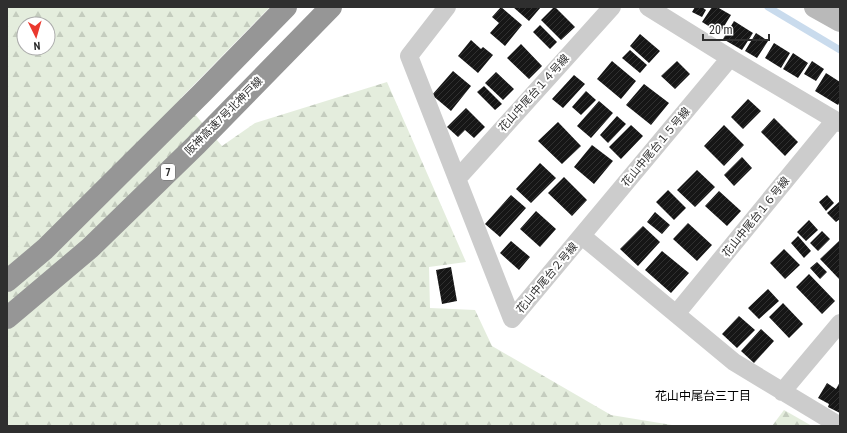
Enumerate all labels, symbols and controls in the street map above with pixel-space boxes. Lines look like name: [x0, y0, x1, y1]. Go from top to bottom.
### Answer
north arrow: [16, 16, 56, 56]
scale bar: [703, 16, 769, 42]
text: 20 m: [709, 23, 733, 37]
text: N: [33, 39, 41, 52]
street label: 花山中尾台１４号線: [496, 52, 572, 134]
street label: 阪神高速7号北神戸線: [182, 74, 266, 158]
street label: 花山中尾台１５号線: [619, 105, 693, 189]
road number: 7: [161, 164, 175, 180]
street label: 花山中尾台１６号線: [720, 174, 792, 260]
street label: 花山中尾台２号線: [514, 240, 580, 316]
district label: 花山中尾台三丁目: [655, 389, 751, 403]

